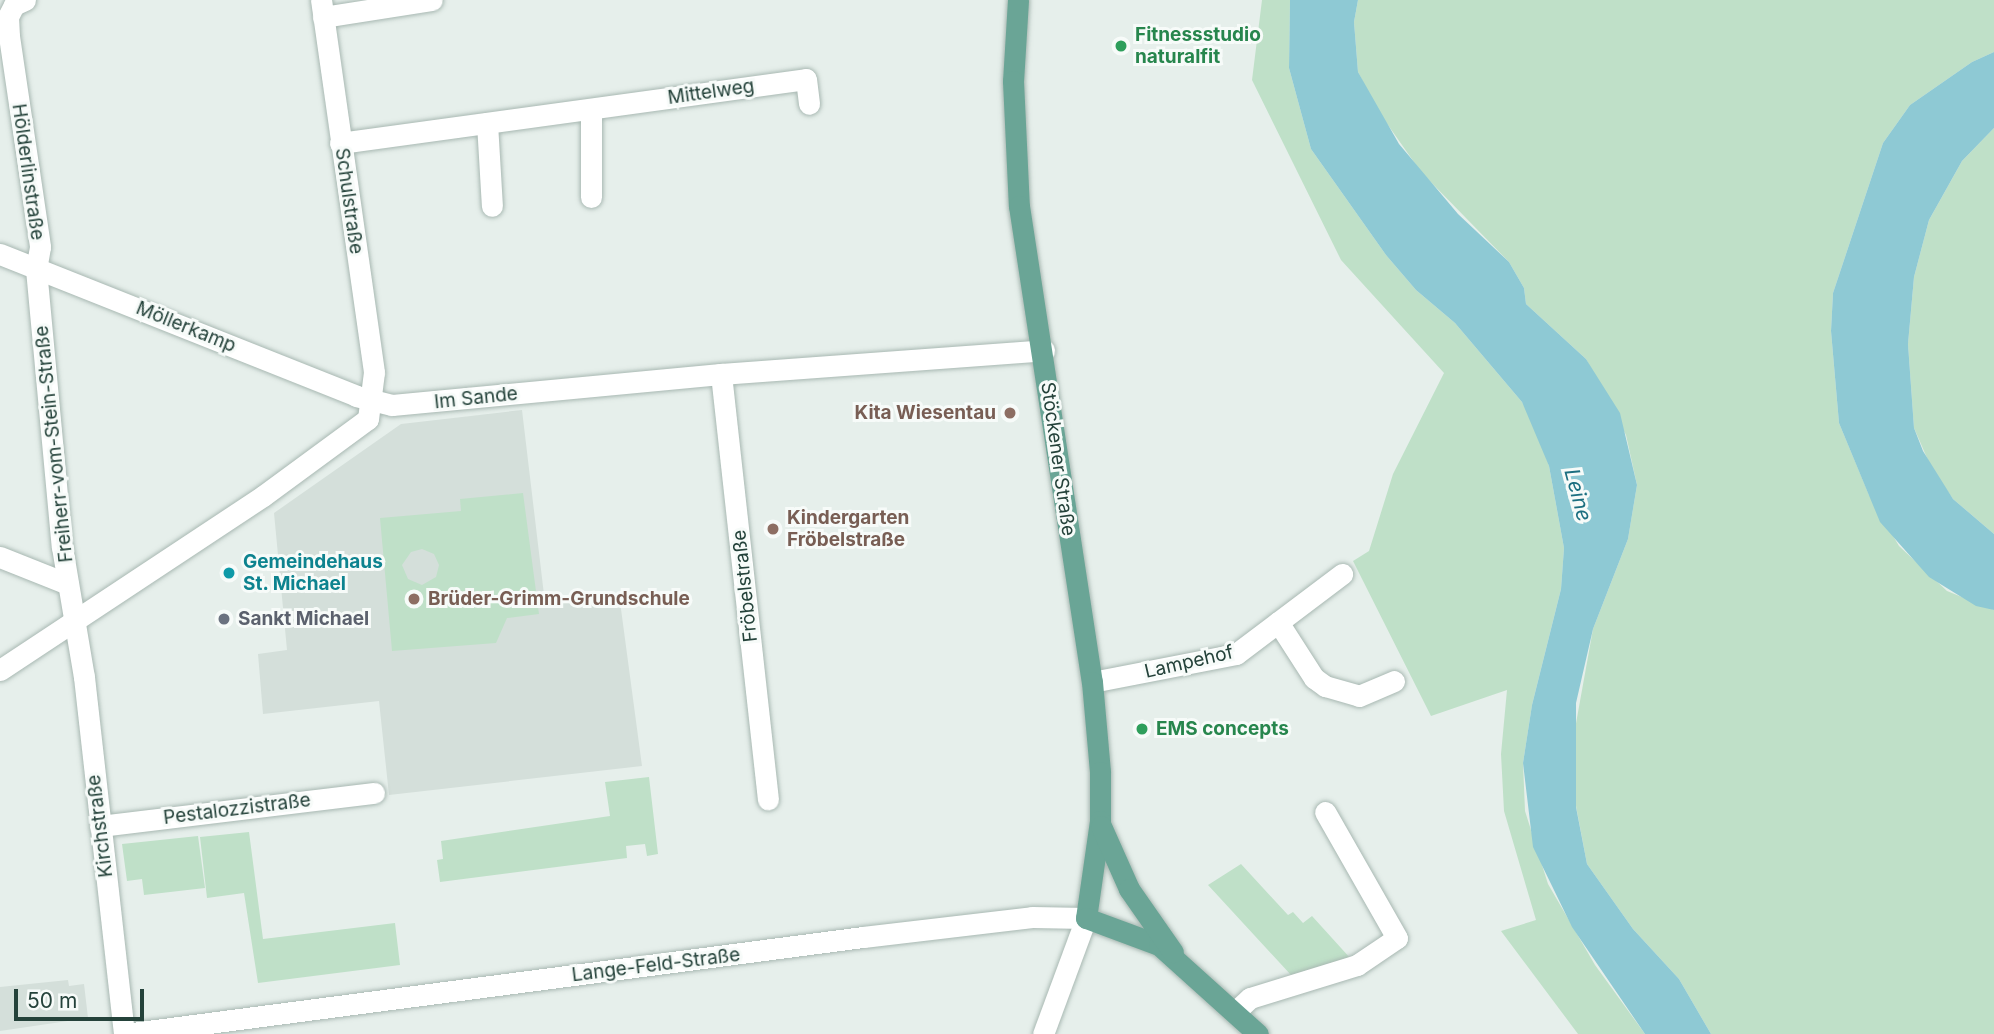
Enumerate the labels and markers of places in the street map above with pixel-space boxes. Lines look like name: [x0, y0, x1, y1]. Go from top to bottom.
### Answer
place label: Fitnessstudio naturalfit: [1135, 24, 1261, 68]
marker: Fitnessstudio naturalfit: [1113, 38, 1129, 54]
place label: Kita Wiesentau: [855, 402, 996, 424]
marker: Kita Wiesentau: [1002, 405, 1018, 421]
place label: Kindergarten Fröbelstraße: [787, 507, 909, 551]
marker: Kindergarten Fröbelstraße: [765, 521, 781, 537]
place label: Gemeindehaus St. Michael: [243, 551, 383, 595]
marker: Gemeindehaus St. Michael: [221, 565, 237, 581]
place label: Brüder-Grimm-Grundschule: [428, 588, 690, 610]
marker: Brüder-Grimm-Grundschule: [406, 591, 422, 607]
place label: Sankt Michael: [238, 608, 369, 630]
marker: Sankt Michael: [216, 611, 232, 627]
place label: EMS concepts: [1156, 718, 1289, 740]
marker: EMS concepts: [1134, 721, 1150, 737]

